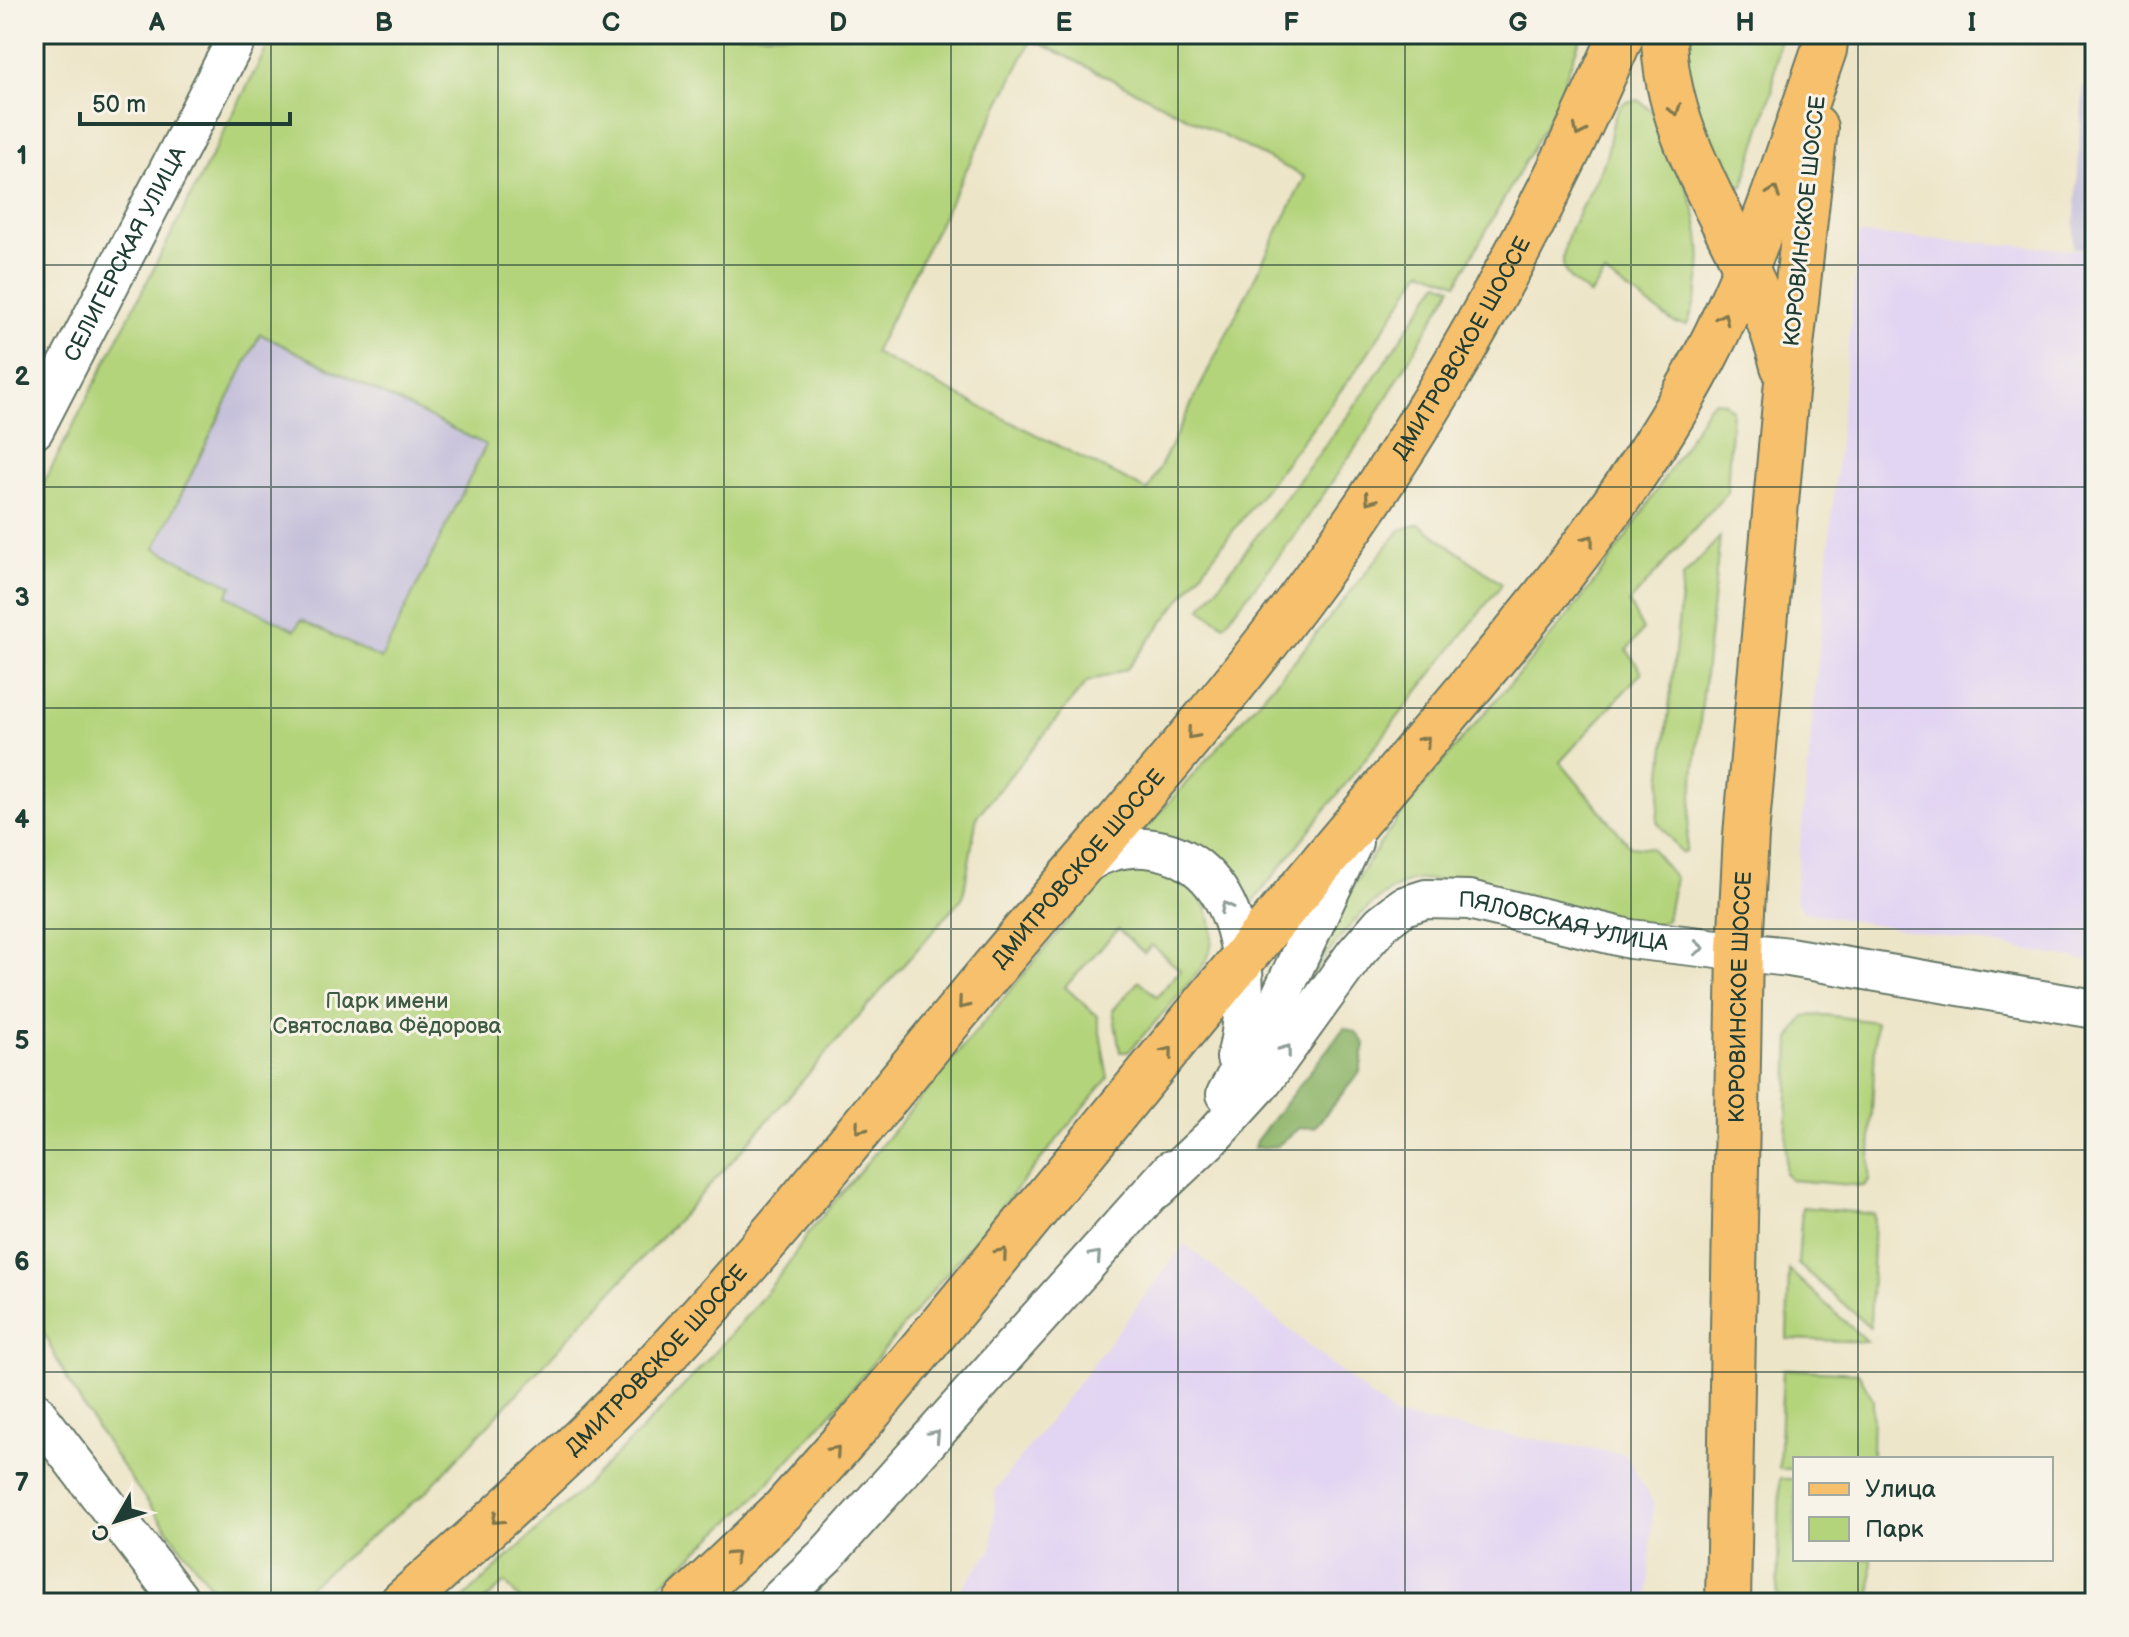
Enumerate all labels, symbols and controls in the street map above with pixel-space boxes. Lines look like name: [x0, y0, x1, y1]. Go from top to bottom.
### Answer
text: A: [148, 8, 165, 39]
text: B: [375, 8, 393, 39]
text: C: [602, 8, 620, 39]
text: D: [829, 8, 847, 39]
text: E: [1056, 8, 1073, 39]
text: F: [1283, 8, 1299, 39]
text: G: [1508, 8, 1528, 39]
text: H: [1735, 8, 1755, 39]
text: I: [1968, 8, 1976, 39]
scale bar: [80, 76, 290, 126]
text: 50 m: [92, 90, 146, 119]
street label: КОРОВИНСКОЕ ШОССЕ: [1778, 94, 1832, 348]
one-way arrow: [1665, 103, 1682, 117]
one-way arrow: [1573, 122, 1588, 137]
text: 1: [17, 141, 27, 172]
street label: СЕЛИГЕРСКАЯ УЛИЦА: [58, 141, 192, 366]
one-way arrow: [1764, 186, 1781, 200]
street label: ДМИТРОВСКОЕ ШОССЕ: [1387, 232, 1536, 464]
one-way arrow: [1713, 311, 1729, 326]
text: 2: [14, 362, 30, 393]
one-way arrow: [1365, 491, 1380, 505]
one-way arrow: [1579, 534, 1593, 548]
text: 3: [14, 583, 30, 614]
one-way arrow: [1187, 724, 1202, 739]
one-way arrow: [1415, 736, 1430, 751]
street label: ДМИТРОВСКОЕ ШОССЕ: [986, 764, 1171, 973]
text: 4: [14, 805, 30, 836]
street label: КОРОВИНСКОЕ ШОССЕ: [1723, 871, 1758, 1123]
street label: ПЯЛОВСКАЯ УЛИЦА: [1458, 886, 1670, 957]
one-way arrow: [1220, 900, 1235, 915]
one-way arrow: [1693, 939, 1706, 956]
park label: Парк имени Святослава Фёдорова: [272, 988, 502, 1040]
one-way arrow: [958, 995, 973, 1010]
text: 5: [14, 1026, 30, 1057]
one-way arrow: [1276, 1044, 1291, 1059]
one-way arrow: [1158, 1047, 1173, 1062]
one-way arrow: [855, 1119, 870, 1133]
text: 6: [14, 1247, 30, 1278]
one-way arrow: [992, 1247, 1007, 1262]
one-way arrow: [1087, 1251, 1101, 1265]
street label: ДМИТРОВСКОЕ ШОССЕ: [560, 1259, 753, 1461]
one-way arrow: [925, 1429, 940, 1444]
one-way arrow: [825, 1446, 839, 1461]
legend: [1793, 1457, 2053, 1561]
text: 7: [15, 1468, 29, 1499]
text: Улица: [1865, 1475, 1936, 1504]
north arrow: [76, 1481, 156, 1561]
one-way arrow: [491, 1509, 506, 1523]
text: Парк: [1865, 1515, 1924, 1544]
text: С: [86, 1518, 117, 1547]
one-way arrow: [725, 1551, 739, 1566]

